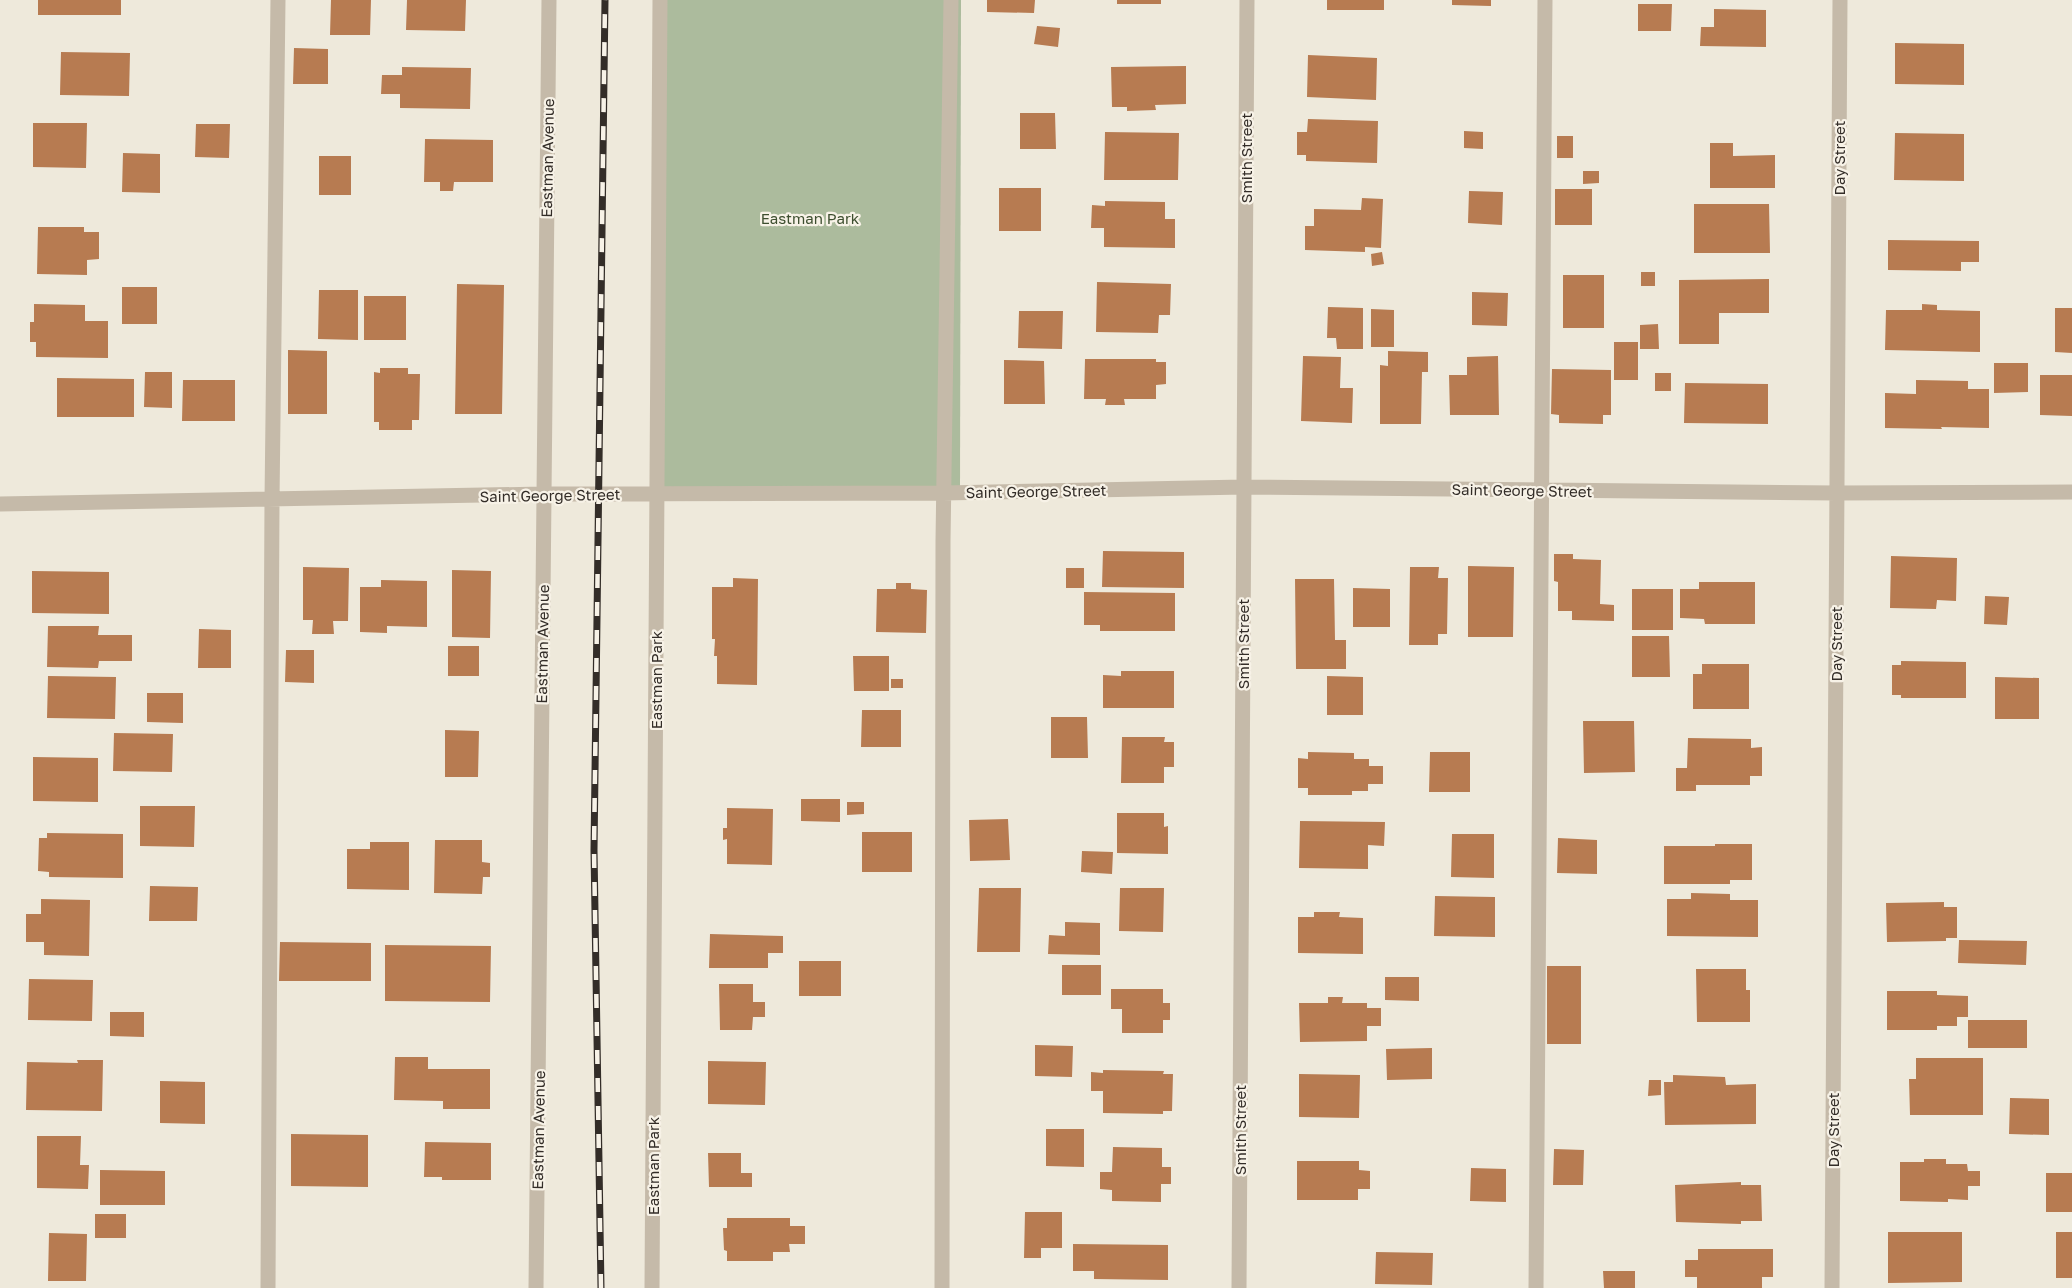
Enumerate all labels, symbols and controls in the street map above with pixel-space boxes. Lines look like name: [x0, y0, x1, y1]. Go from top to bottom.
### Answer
street label: Eastman Avenue: [537, 98, 557, 218]
street label: Smith Street: [1237, 113, 1255, 203]
street label: Day Street: [1830, 120, 1848, 196]
park label: Eastman Park: [761, 209, 860, 227]
street label: Saint George Street: [1451, 480, 1593, 500]
street label: Saint George Street: [965, 481, 1107, 501]
street label: Saint George Street: [479, 485, 621, 505]
street label: Eastman Avenue: [532, 584, 552, 704]
street label: Smith Street: [1234, 599, 1252, 689]
street label: Day Street: [1827, 606, 1845, 682]
street label: Eastman Park: [647, 630, 665, 729]
street label: Eastman Avenue: [528, 1070, 548, 1190]
street label: Smith Street: [1231, 1085, 1249, 1175]
street label: Day Street: [1824, 1092, 1842, 1168]
street label: Eastman Park: [644, 1116, 662, 1215]

